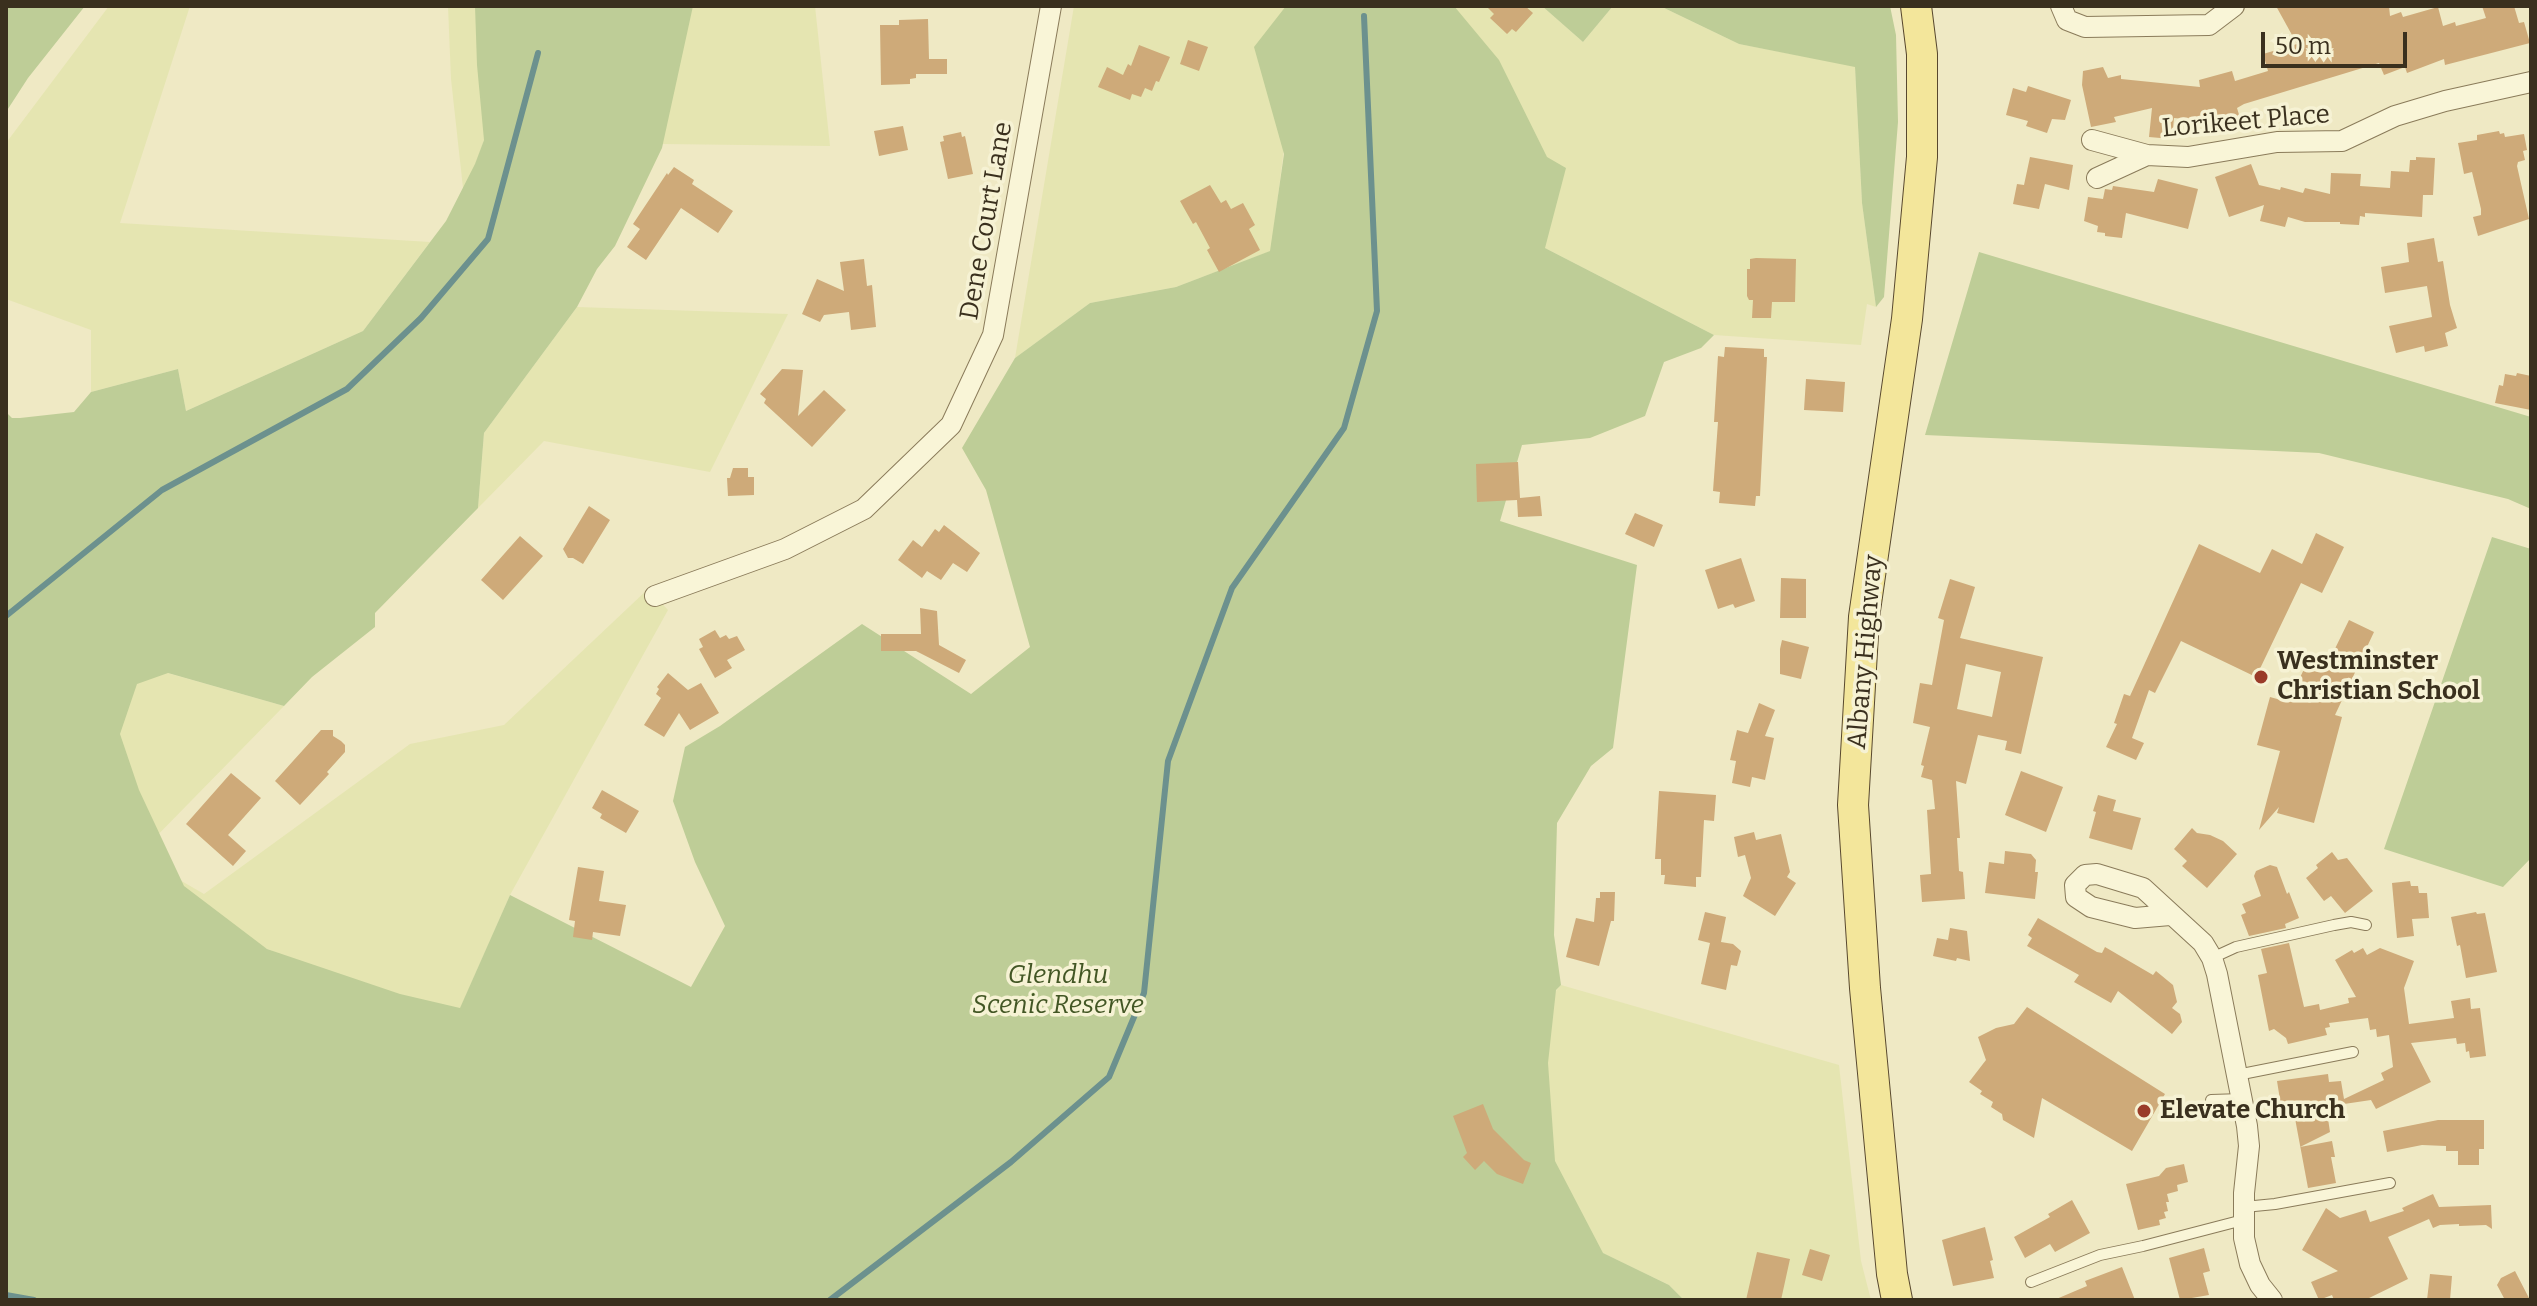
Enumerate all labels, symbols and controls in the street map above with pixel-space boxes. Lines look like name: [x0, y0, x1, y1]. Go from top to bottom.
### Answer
scale bar: [2265, 16, 2411, 66]
text: 50 m: [2275, 32, 2331, 60]
street label: Lorikeet Place: [2161, 99, 2331, 145]
street label: Dene Court Lane: [954, 119, 1020, 323]
street label: Albany Highway: [1842, 553, 1890, 751]
place label: Westminster Christian School: [2277, 646, 2480, 708]
marker: Westminster Christian School: [2252, 668, 2270, 686]
park label: Glendhu Scenic Reserve: [972, 960, 1144, 1022]
place label: Elevate Church: [2160, 1095, 2345, 1127]
marker: Elevate Church: [2135, 1102, 2153, 1120]

